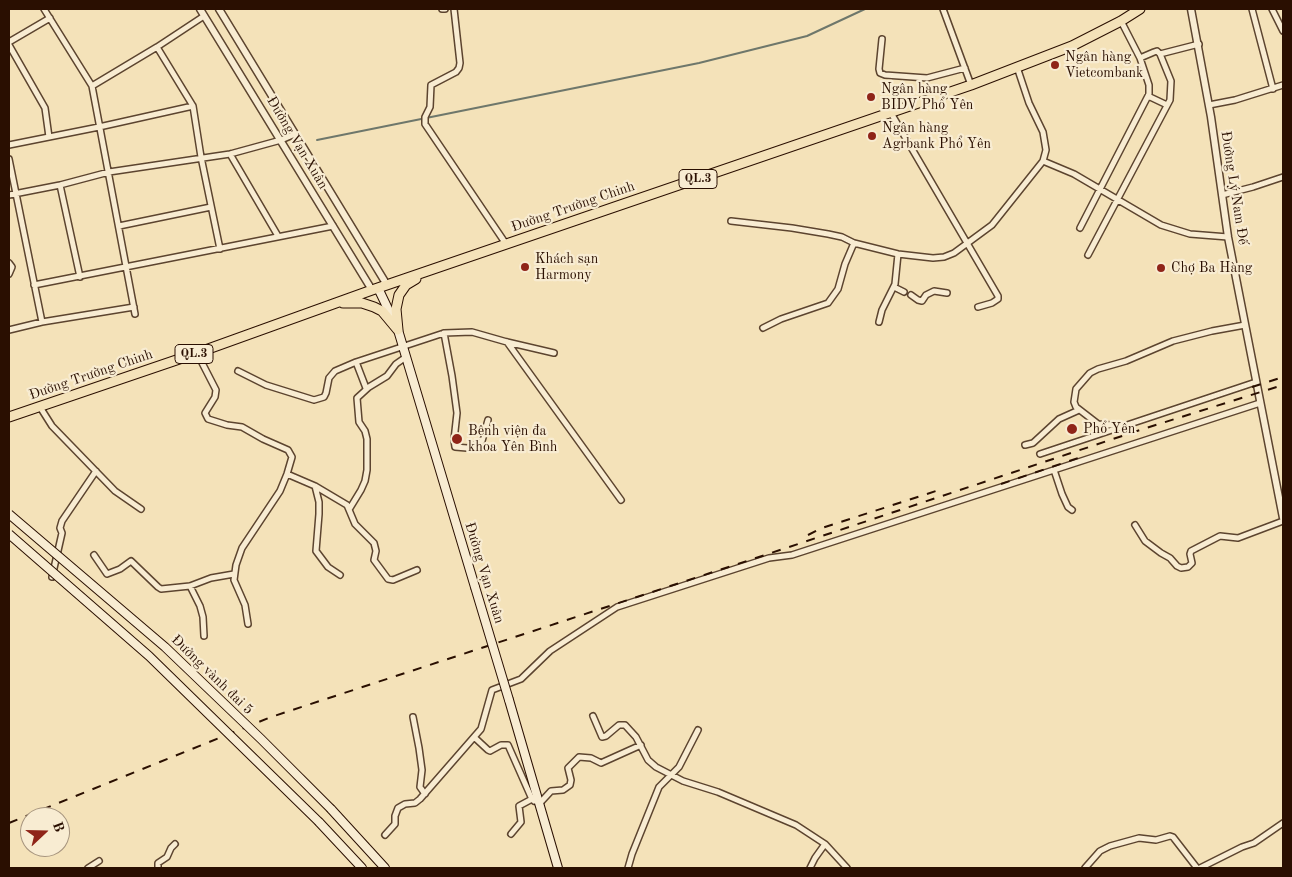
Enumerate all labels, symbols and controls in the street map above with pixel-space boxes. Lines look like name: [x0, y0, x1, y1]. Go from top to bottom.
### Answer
place label: Ngân hàng Vietcombank: [1065, 49, 1143, 82]
marker: Ngân hàng Vietcombank: [1049, 59, 1061, 71]
place label: Ngân hàng BIDV Phổ Yên: [881, 81, 973, 114]
marker: Ngân hàng BIDV Phổ Yên: [865, 91, 877, 103]
street label: Đường Vạn Xuân: [263, 94, 331, 192]
place label: Ngân hàng Agrbank Phổ Yên: [882, 120, 991, 152]
marker: Ngân hàng Agrbank Phổ Yên: [866, 130, 878, 142]
street label: Đường Lý Nam Đế: [1217, 130, 1251, 246]
road number: QL.3: [679, 170, 717, 188]
street label: Đường Trường Chinh: [509, 178, 637, 236]
place label: Khách sạn Harmony: [535, 251, 598, 284]
place label: Chợ Ba Hàng: [1171, 260, 1252, 276]
marker: Khách sạn Harmony: [519, 261, 531, 273]
marker: Chợ Ba Hàng: [1155, 262, 1167, 274]
road number: QL.3: [175, 344, 213, 364]
street label: Đường Trường Chinh: [27, 346, 155, 404]
place label: Phổ Yên: [1083, 421, 1135, 437]
marker: Phổ Yên: [1065, 422, 1079, 436]
place label: Bệnh viện đa khoa Yên Bình: [468, 423, 557, 456]
marker: Bệnh viện đa khoa Yên Bình: [450, 432, 464, 446]
street label: Đường Vạn Xuân: [461, 520, 507, 626]
street label: Đường vành đai 5: [167, 632, 257, 718]
north arrow: [20, 807, 70, 857]
text: B: [50, 820, 66, 834]

